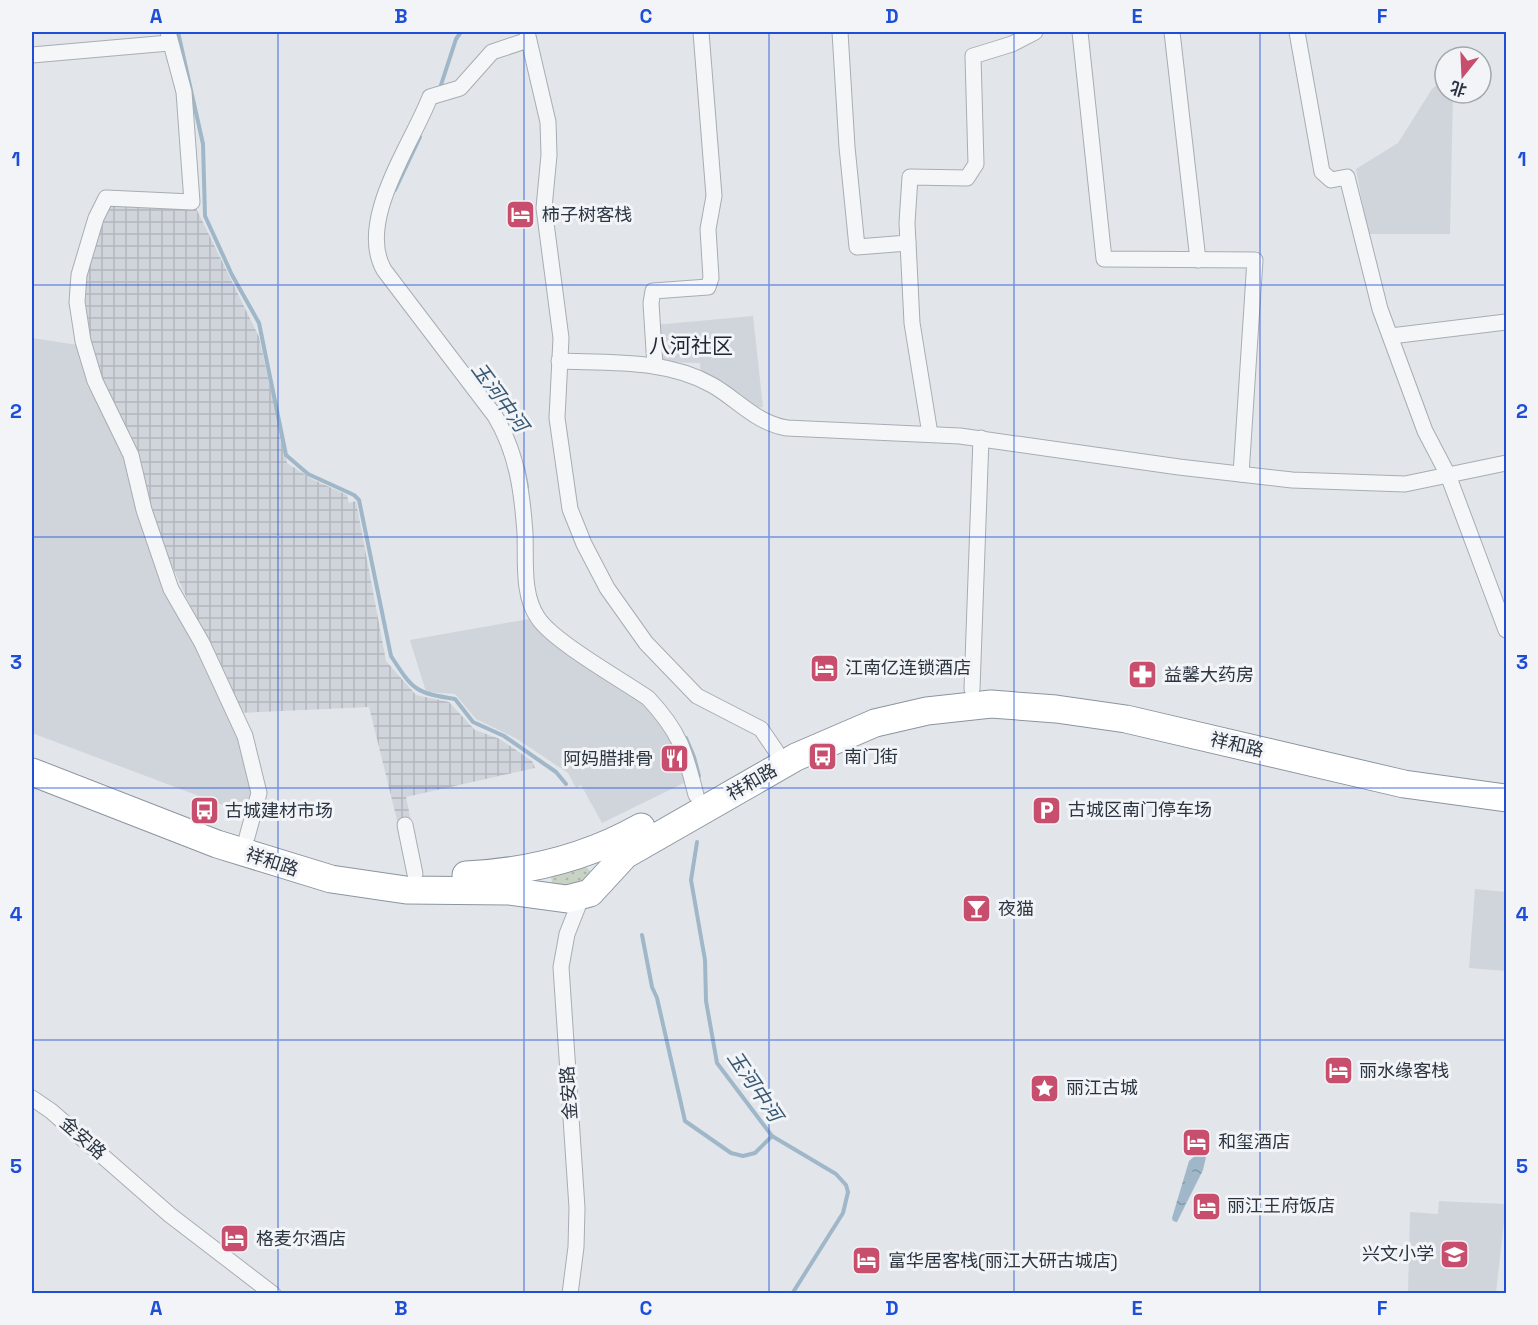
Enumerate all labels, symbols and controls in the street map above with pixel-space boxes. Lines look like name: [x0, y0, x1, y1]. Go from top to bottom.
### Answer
text: A: [150, 3, 163, 29]
text: B: [394, 3, 408, 29]
text: C: [640, 3, 653, 29]
text: D: [885, 3, 899, 29]
text: E: [1131, 3, 1143, 29]
text: F: [1377, 3, 1388, 29]
north arrow: [1433, 45, 1493, 105]
text: 北: [1448, 76, 1469, 101]
text: 1: [11, 146, 21, 172]
text: 1: [1517, 146, 1527, 172]
hotel icon: 柿子树客栈: [505, 199, 537, 231]
place label: 柿子树客栈: [542, 203, 632, 226]
district label: 八河社区: [649, 332, 733, 359]
water label: 玉河中河: [466, 357, 536, 440]
text: 2: [10, 398, 22, 424]
text: 2: [1516, 398, 1528, 424]
text: 3: [10, 649, 22, 675]
text: 3: [1516, 649, 1528, 675]
hotel icon: 江南亿连锁酒店: [808, 652, 840, 684]
place label: 江南亿连锁酒店: [845, 656, 971, 679]
pharmacy icon: 益馨大药房: [1127, 659, 1159, 691]
place label: 益馨大药房: [1164, 663, 1254, 686]
street label: 祥和路: [1208, 727, 1266, 762]
bus stop icon: 南门街: [807, 741, 839, 773]
restaurant icon: 阿妈腊排骨: [658, 743, 690, 775]
place label: 南门街: [844, 745, 898, 768]
place label: 阿妈腊排骨: [563, 747, 653, 770]
street label: 祥和路: [723, 758, 781, 805]
parking icon: 古城区南门停车场: [1031, 794, 1063, 826]
bus stop icon: 古城建材市场: [188, 795, 220, 827]
place label: 古城区南门停车场: [1068, 798, 1212, 821]
place label: 古城建材市场: [225, 799, 333, 822]
street label: 祥和路: [243, 842, 301, 881]
bar icon: 夜猫: [961, 893, 993, 925]
place label: 夜猫: [998, 897, 1034, 920]
text: 4: [10, 901, 23, 927]
text: 4: [1516, 901, 1529, 927]
water label: 玉河中河: [722, 1046, 790, 1130]
hotel icon: 丽水缘客栈: [1322, 1055, 1354, 1087]
place label: 丽水缘客栈: [1359, 1059, 1449, 1082]
street label: 金安路: [555, 1065, 582, 1121]
place icon: 丽江古城: [1029, 1072, 1061, 1104]
place label: 丽江古城: [1066, 1076, 1138, 1099]
street label: 金安路: [55, 1111, 111, 1164]
hotel icon: 和玺酒店: [1181, 1126, 1213, 1158]
place label: 和玺酒店: [1218, 1130, 1290, 1153]
text: 5: [10, 1153, 22, 1179]
text: 5: [1516, 1153, 1528, 1179]
hotel icon: 丽江王府饭店: [1190, 1190, 1222, 1222]
place label: 丽江王府饭店: [1227, 1194, 1335, 1217]
hotel icon: 格麦尔酒店: [219, 1223, 251, 1255]
place label: 格麦尔酒店: [256, 1227, 346, 1250]
school or university icon: 兴文小学: [1439, 1238, 1471, 1270]
place label: 兴文小学: [1362, 1242, 1434, 1265]
hotel icon: 富华居客栈(丽江大研古城店): [851, 1245, 883, 1277]
place label: 富华居客栈(丽江大研古城店): [888, 1249, 1118, 1272]
text: A: [150, 1295, 163, 1321]
text: B: [394, 1295, 408, 1321]
text: C: [640, 1295, 653, 1321]
text: D: [885, 1295, 899, 1321]
text: E: [1131, 1295, 1143, 1321]
text: F: [1377, 1295, 1388, 1321]

